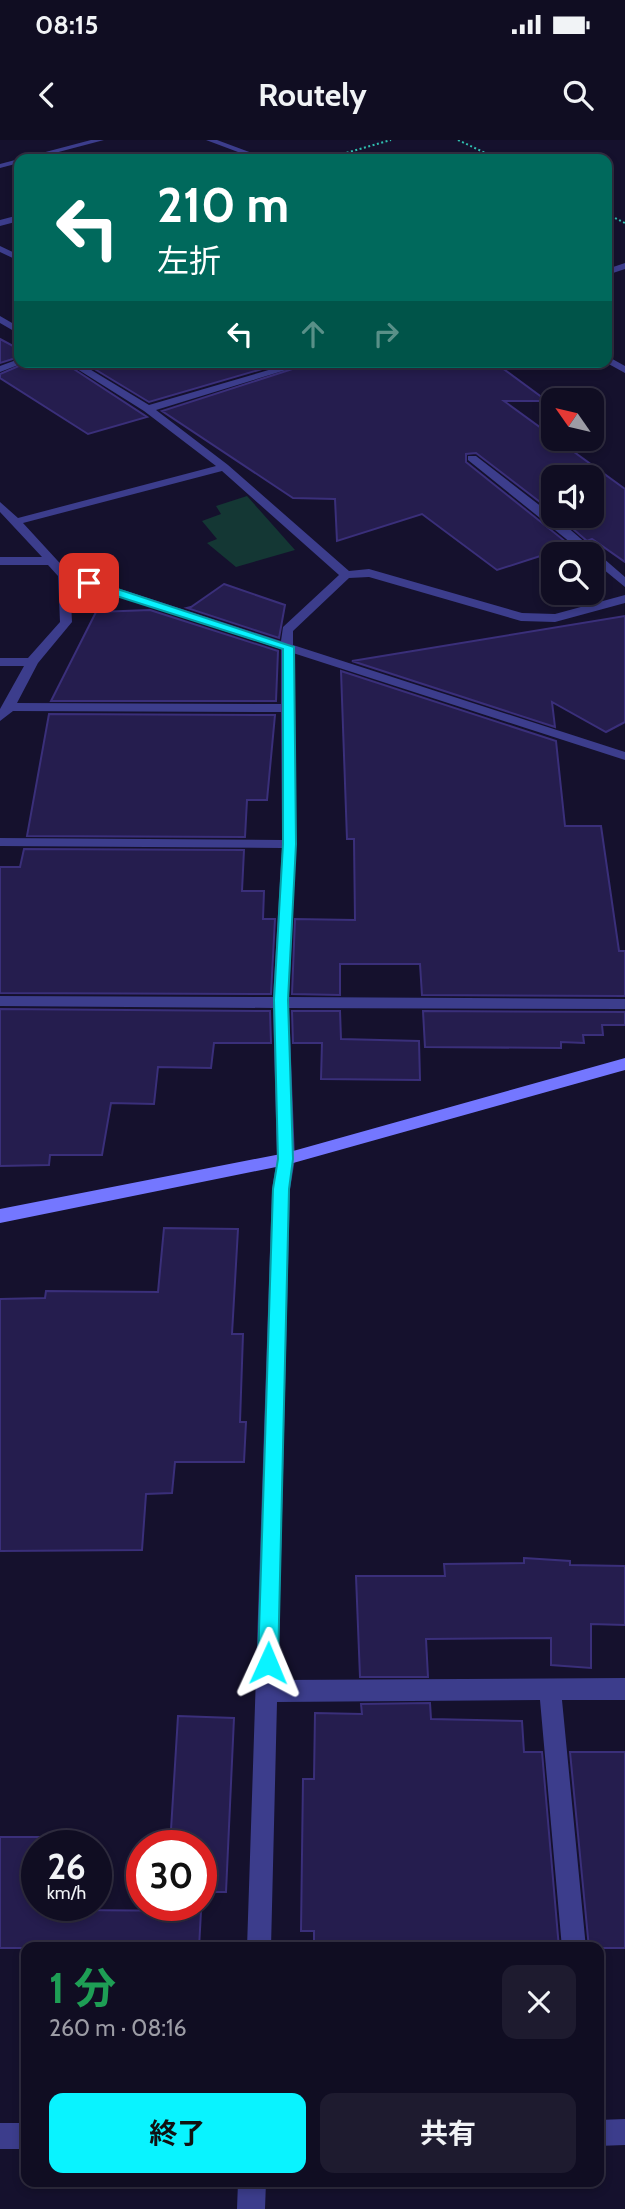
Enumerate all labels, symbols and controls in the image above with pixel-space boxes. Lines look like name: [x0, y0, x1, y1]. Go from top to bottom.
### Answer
text: 08:15: [35, 9, 98, 41]
text: Routely: [258, 75, 367, 114]
icon: back: [28, 76, 66, 114]
icon: search: [559, 76, 597, 114]
text: 210 m: [157, 175, 289, 234]
icon: left: [42, 182, 133, 273]
text: 左折: [157, 241, 221, 280]
icon: left: [221, 315, 259, 353]
icon: ahead: [294, 315, 332, 353]
icon: right: [367, 315, 405, 353]
north arrow: [541, 388, 604, 452]
map controls: [541, 388, 604, 605]
button: sound: [541, 465, 604, 528]
button: search: [541, 542, 604, 605]
pin: [59, 553, 119, 613]
icon: arrive: [70, 564, 108, 602]
position arrow: [231, 1626, 305, 1700]
speed limit sign: 30: [126, 1830, 217, 1921]
text: 26: [47, 1845, 86, 1888]
text: km/h: [47, 1882, 86, 1904]
text: 1 分: [49, 1962, 116, 2014]
button: close: [502, 1965, 576, 2039]
text: 260 m · 08:16: [49, 2014, 187, 2042]
button: 終了: [49, 2093, 306, 2173]
button: 共有: [320, 2093, 576, 2173]

